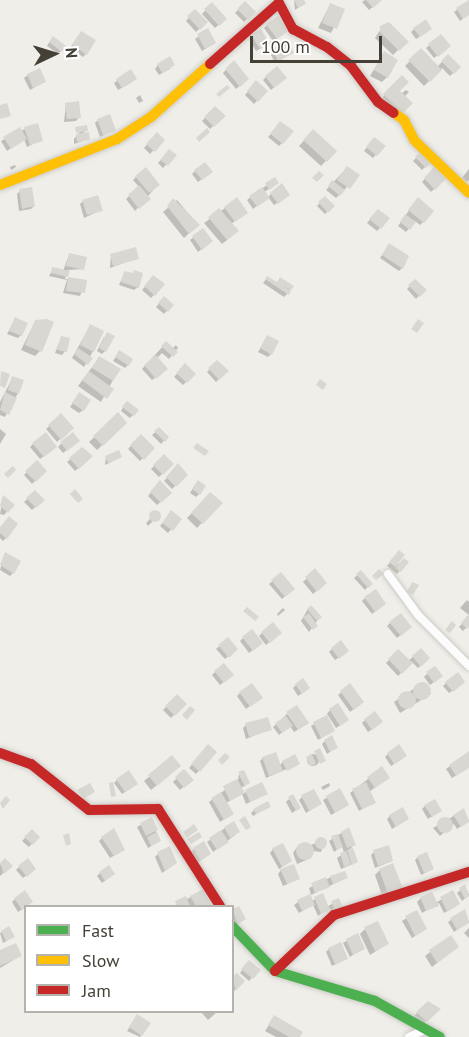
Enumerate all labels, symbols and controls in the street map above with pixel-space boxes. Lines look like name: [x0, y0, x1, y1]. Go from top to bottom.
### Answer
north arrow: [24, 24, 84, 84]
scale bar: [253, 24, 385, 62]
text: 100 m: [261, 35, 310, 58]
text: N: [62, 47, 82, 59]
legend: [24, 905, 234, 1013]
text: Fast: [82, 919, 114, 942]
text: Slow: [82, 949, 120, 972]
text: Jam: [82, 979, 111, 1002]

